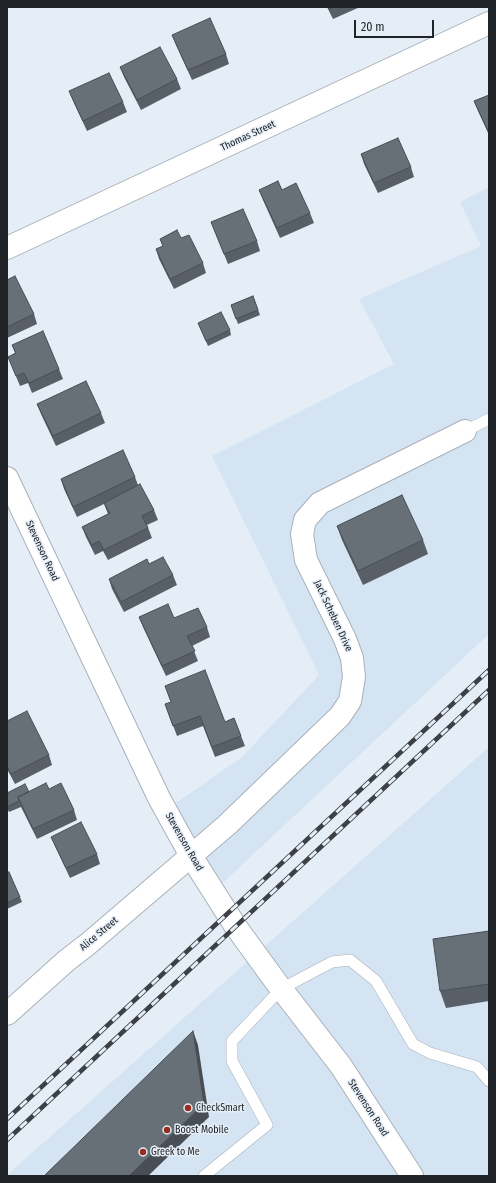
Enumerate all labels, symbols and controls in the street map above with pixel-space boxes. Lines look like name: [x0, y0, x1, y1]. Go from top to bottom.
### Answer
scale bar: [356, 12, 436, 38]
text: 20 m: [361, 20, 385, 34]
street label: Thomas Street: [219, 118, 277, 154]
street label: Stevenson Road: [23, 519, 61, 583]
street label: Jack Scheben Drive: [311, 578, 355, 654]
street label: Stevenson Road: [162, 811, 206, 873]
street label: Alice Street: [77, 914, 121, 954]
street label: Stevenson Road: [345, 1077, 391, 1139]
place label: CheckSmart: [196, 1102, 244, 1114]
marker: CheckSmart: [183, 1103, 193, 1113]
place label: Boost Mobile: [175, 1124, 229, 1136]
marker: Boost Mobile: [162, 1125, 172, 1135]
place label: Greek to Me: [151, 1146, 200, 1158]
marker: Greek to Me: [138, 1147, 148, 1157]

